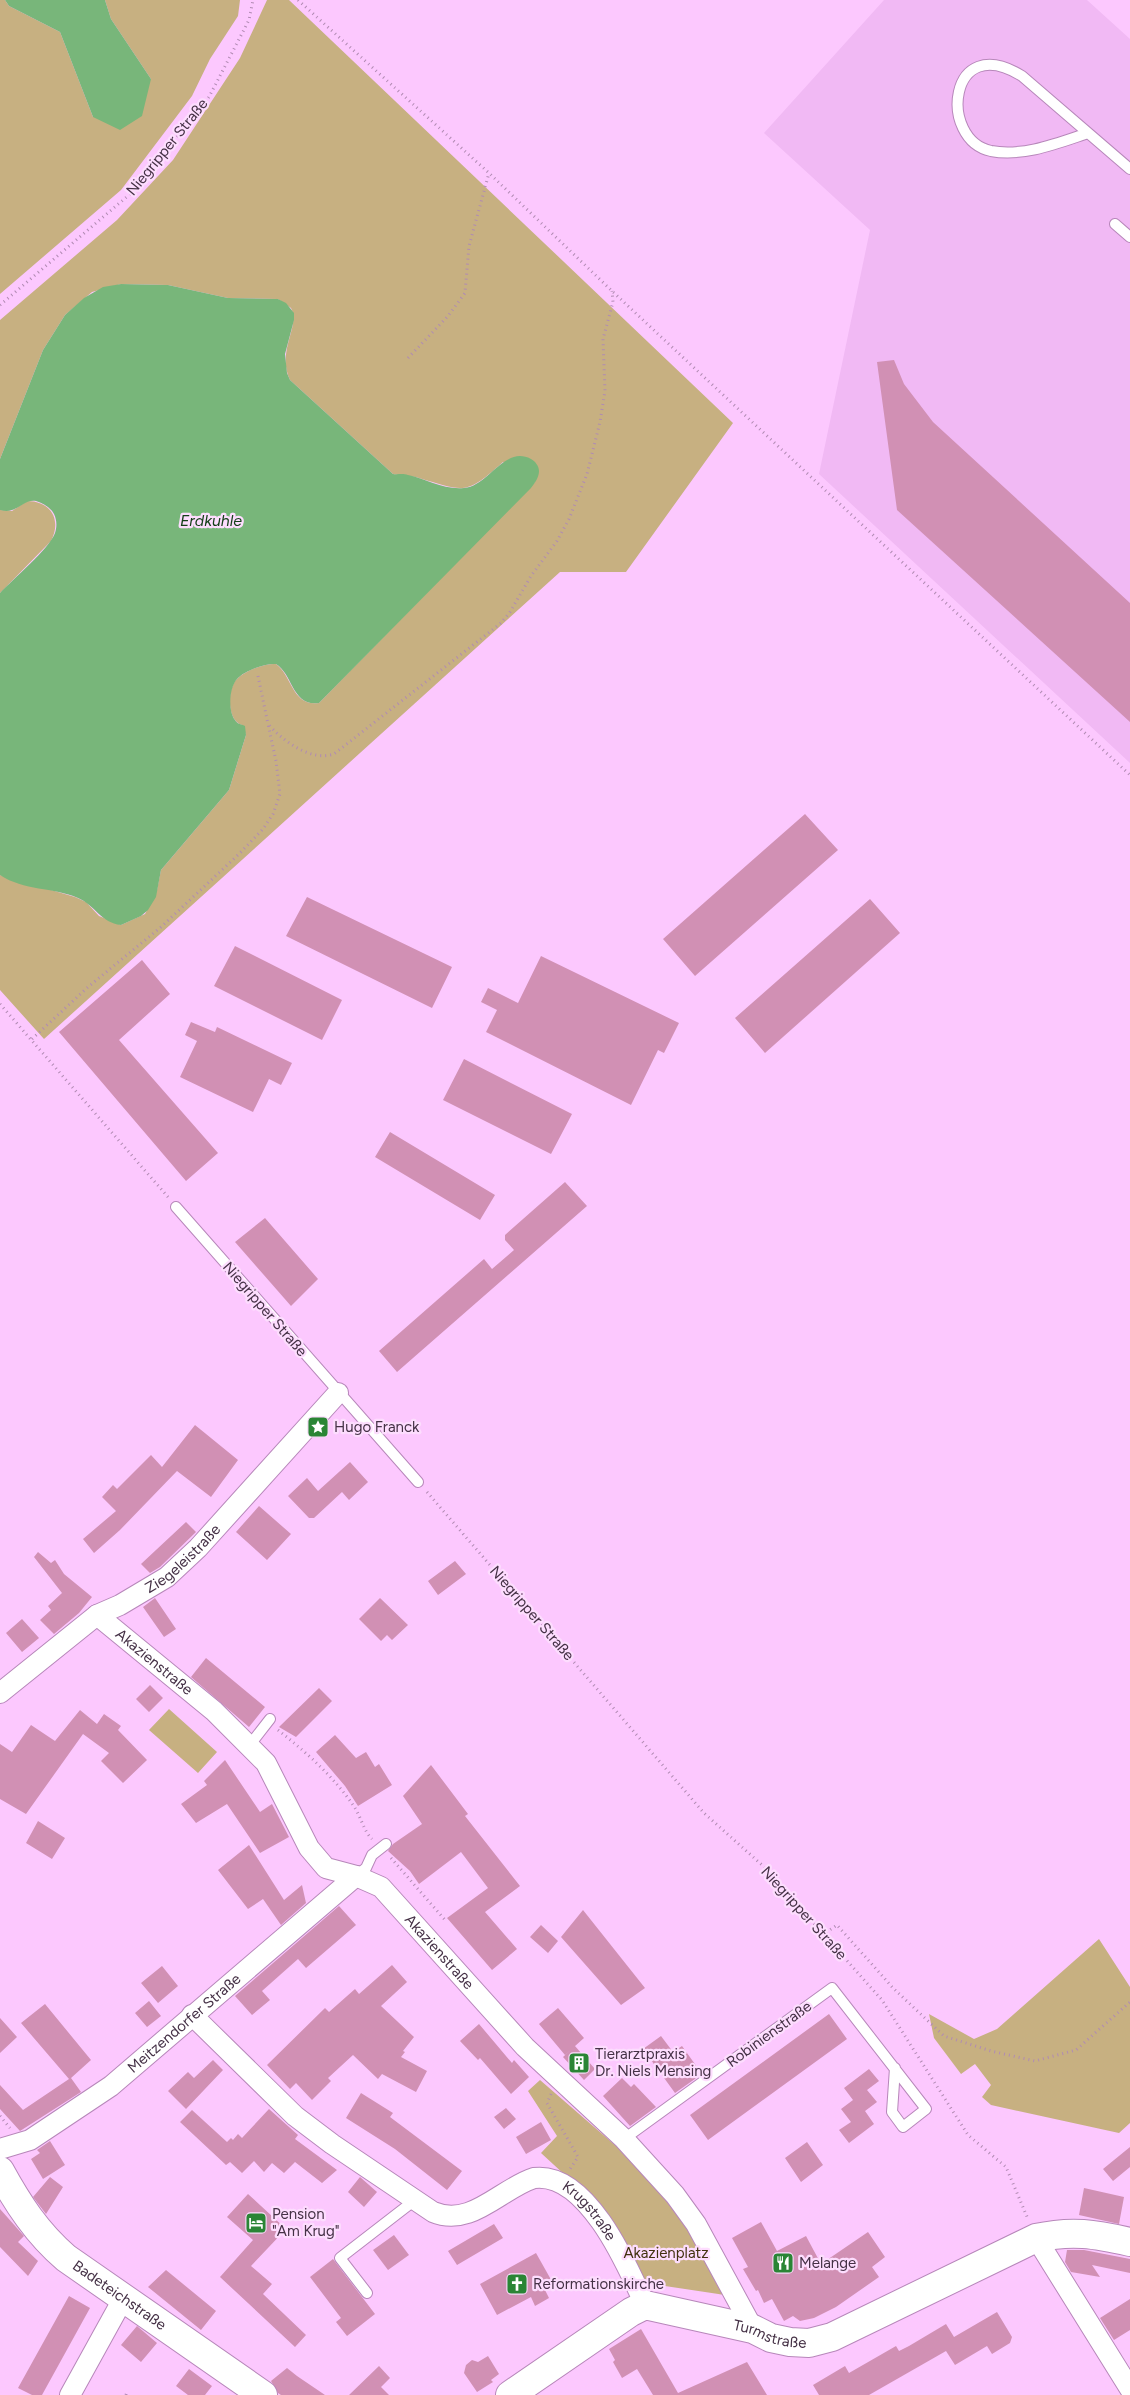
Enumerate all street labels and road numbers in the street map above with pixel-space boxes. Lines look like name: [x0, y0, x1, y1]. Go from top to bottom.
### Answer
street label: Niegripper Straße: [122, 95, 212, 199]
street label: Niegripper Straße: [219, 1258, 311, 1360]
street label: Ziegeleistraße: [142, 1520, 224, 1597]
street label: Niegripper Straße: [486, 1562, 578, 1664]
street label: Akazienstraße: [112, 1625, 196, 1699]
street label: Niegripper Straße: [757, 1863, 851, 1963]
street label: Akazienstraße: [401, 1911, 478, 1993]
street label: Meitzendorfer Straße: [124, 1970, 244, 2077]
street label: Robinienstraße: [723, 1997, 815, 2071]
street label: Krugstraße: [559, 2177, 620, 2244]
street label: Badeteichstraße: [69, 2257, 170, 2334]
street label: Turmstraße: [732, 2316, 807, 2352]

